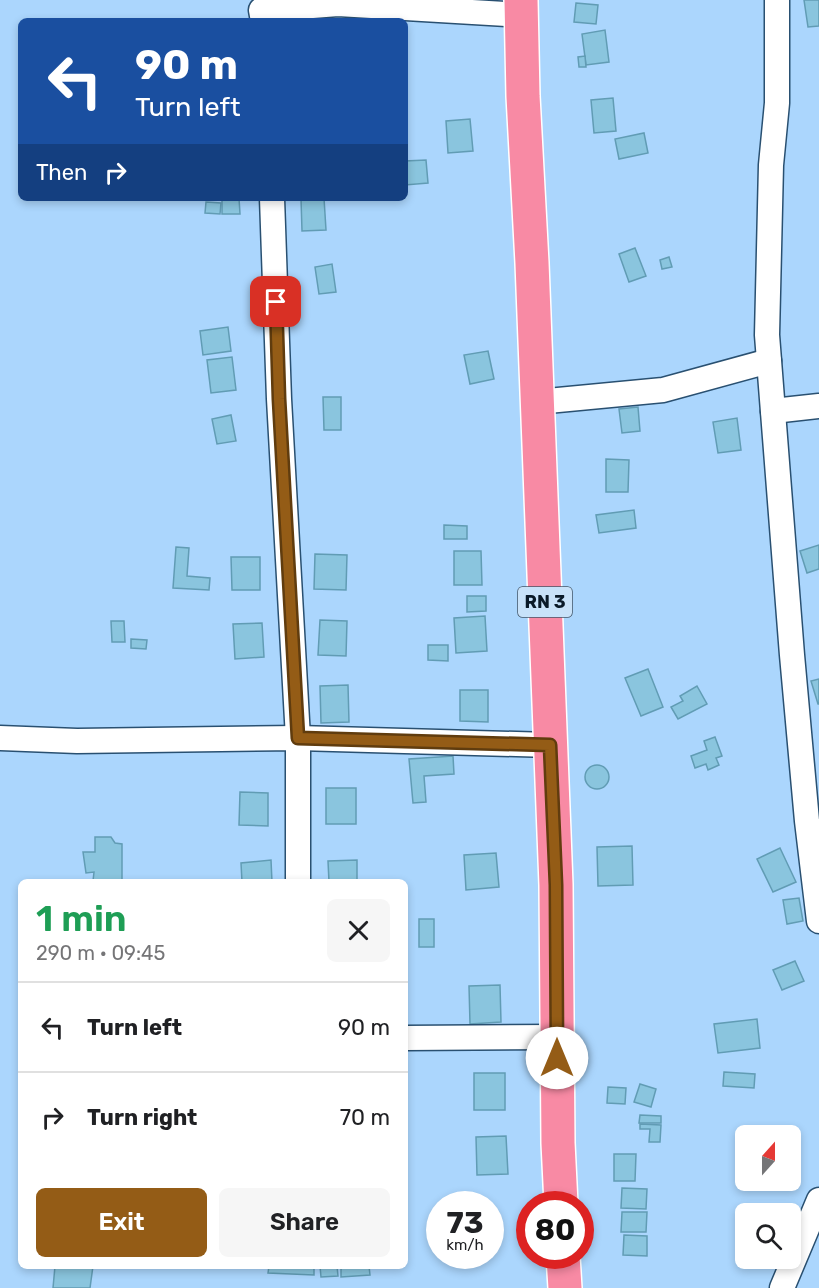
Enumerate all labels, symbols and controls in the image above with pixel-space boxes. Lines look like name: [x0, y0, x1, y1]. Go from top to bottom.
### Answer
text: 90 m: [135, 40, 238, 90]
icon: left: [36, 42, 114, 120]
text: Turn left: [135, 91, 240, 123]
icon: right: [99, 156, 132, 189]
text: Then: [36, 159, 87, 186]
pin: [250, 276, 301, 327]
icon: arrive: [259, 285, 292, 318]
road number: RN 3: [518, 587, 572, 617]
text: 1 min: [36, 897, 127, 940]
button: close: [327, 899, 390, 962]
text: 290 m · 09:45: [36, 941, 165, 965]
icon: left: [36, 1011, 69, 1044]
text: Turn left: [87, 1014, 182, 1041]
text: 90 m: [338, 1014, 390, 1041]
position arrow: [525, 1026, 589, 1090]
icon: right: [36, 1101, 69, 1134]
text: Turn right: [87, 1104, 197, 1131]
text: 70 m: [340, 1104, 390, 1131]
north arrow: [735, 1125, 801, 1191]
map controls: [735, 1125, 801, 1269]
button: Exit: [36, 1188, 207, 1257]
button: Share: [219, 1188, 390, 1257]
speed limit sign: 80: [516, 1191, 594, 1269]
button: search: [735, 1203, 801, 1269]
text: 73: [447, 1205, 483, 1241]
text: km/h: [446, 1236, 484, 1254]

